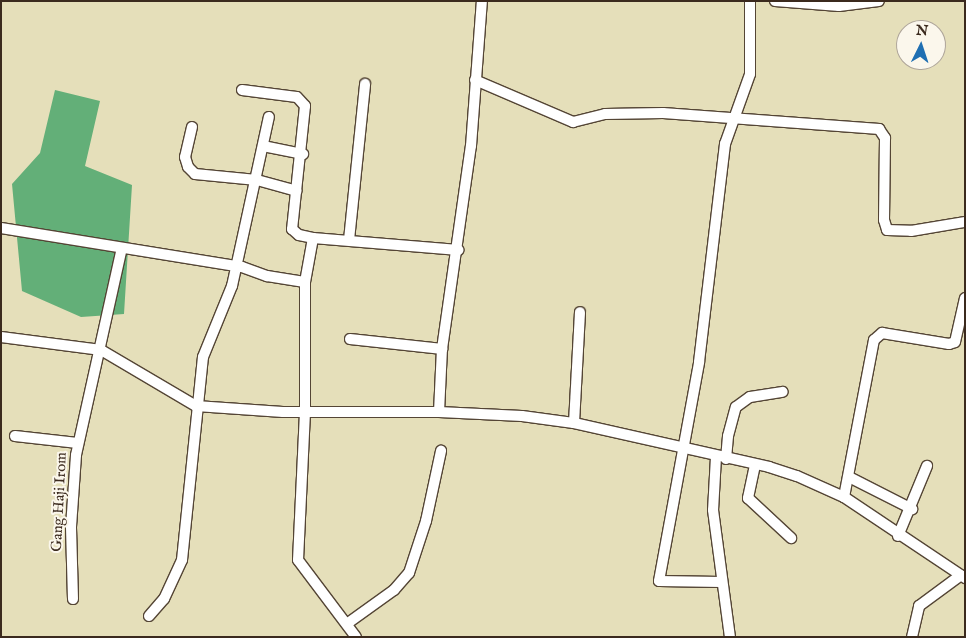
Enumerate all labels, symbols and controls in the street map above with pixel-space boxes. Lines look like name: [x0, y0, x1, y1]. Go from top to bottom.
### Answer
north arrow: [896, 20, 946, 70]
text: N: [915, 22, 929, 40]
street label: Gang Haji Irom: [47, 452, 71, 552]

